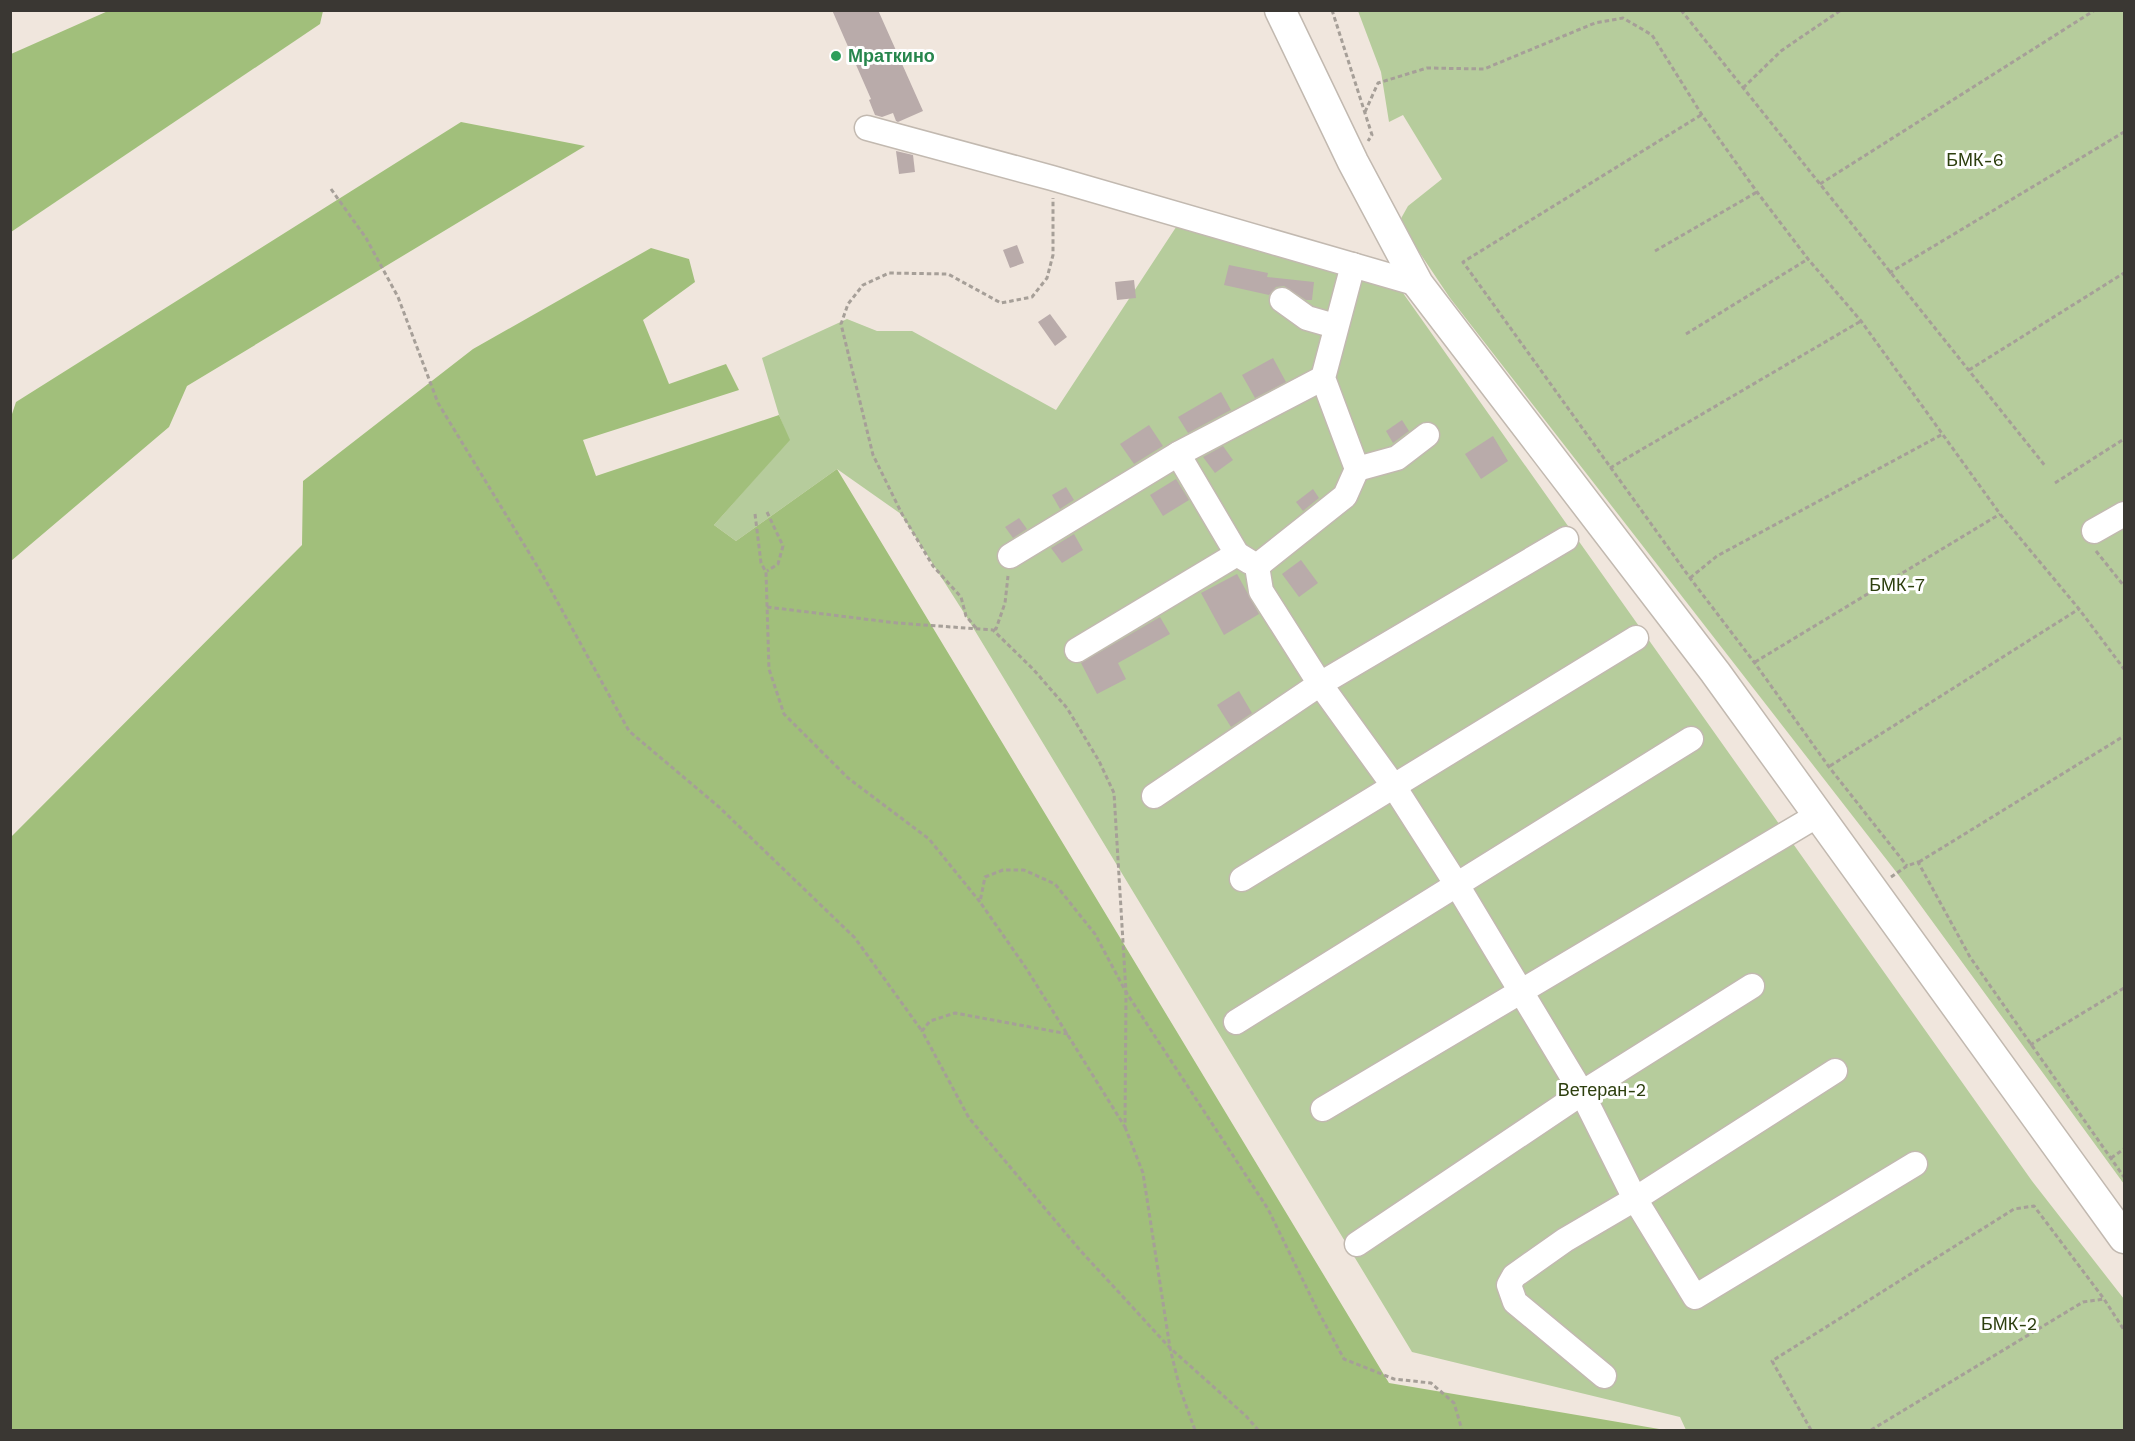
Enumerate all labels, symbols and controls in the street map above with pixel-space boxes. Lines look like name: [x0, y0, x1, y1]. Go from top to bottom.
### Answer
place label: Мраткино: [848, 45, 935, 66]
marker: Мраткино: [829, 49, 843, 63]
park label: БМК-6: [1946, 149, 2004, 170]
park label: БМК-7: [1869, 574, 1925, 595]
park label: Ветеран-2: [1558, 1079, 1646, 1100]
park label: БМК-2: [1981, 1313, 2037, 1334]

